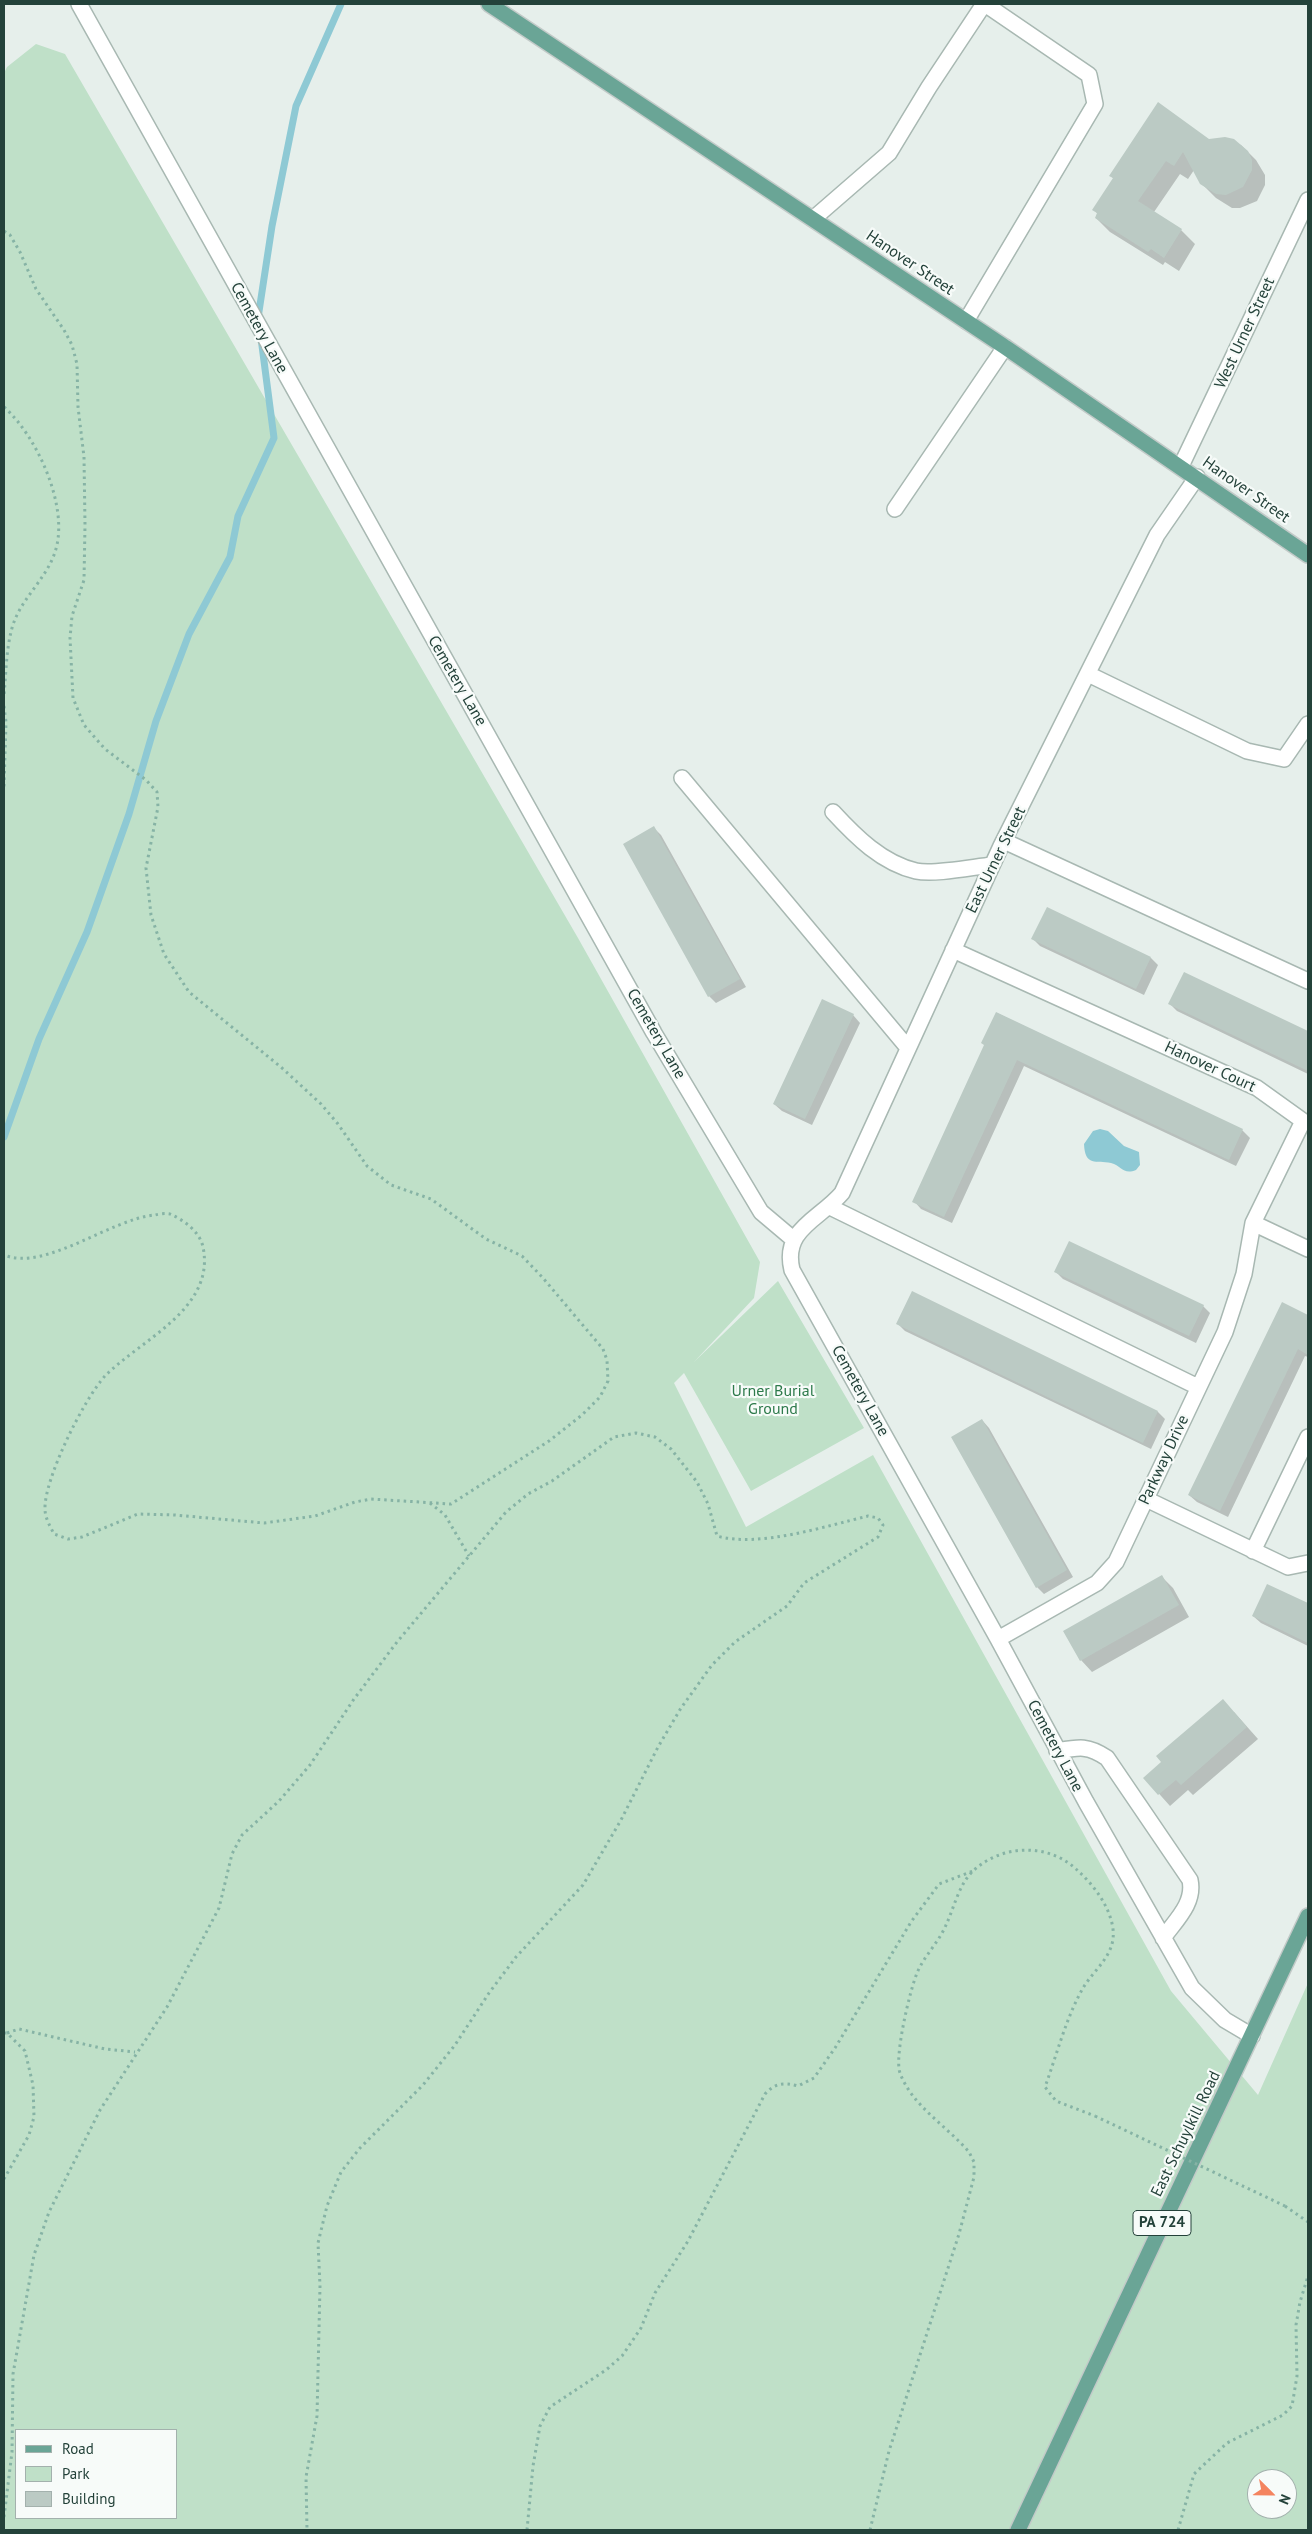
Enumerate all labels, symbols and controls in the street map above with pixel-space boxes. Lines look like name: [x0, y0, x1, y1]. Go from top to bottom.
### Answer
street label: Hanover Street: [862, 227, 958, 299]
street label: West Urner Street: [1211, 274, 1279, 392]
street label: Cemetery Lane: [226, 279, 292, 377]
street label: Hanover Street: [1199, 453, 1293, 527]
street label: Cemetery Lane: [423, 632, 491, 730]
street label: East Urner Street: [962, 804, 1030, 916]
street label: Cemetery Lane: [622, 985, 690, 1083]
street label: Hanover Court: [1161, 1038, 1259, 1096]
street label: Cemetery Lane: [827, 1342, 893, 1440]
park label: Urner Burial Ground: [732, 1381, 814, 1419]
street label: Parkway Drive: [1135, 1412, 1193, 1508]
street label: Cemetery Lane: [1023, 1697, 1087, 1795]
street label: East Schuylkill Road: [1147, 2068, 1225, 2200]
road number: PA 724: [1133, 2210, 1191, 2236]
legend: [15, 2429, 178, 2519]
text: Road: [62, 2439, 94, 2458]
text: Park: [62, 2464, 90, 2483]
north arrow: [1247, 2469, 1297, 2519]
text: Building: [62, 2489, 116, 2508]
text: N: [1275, 2492, 1295, 2507]

